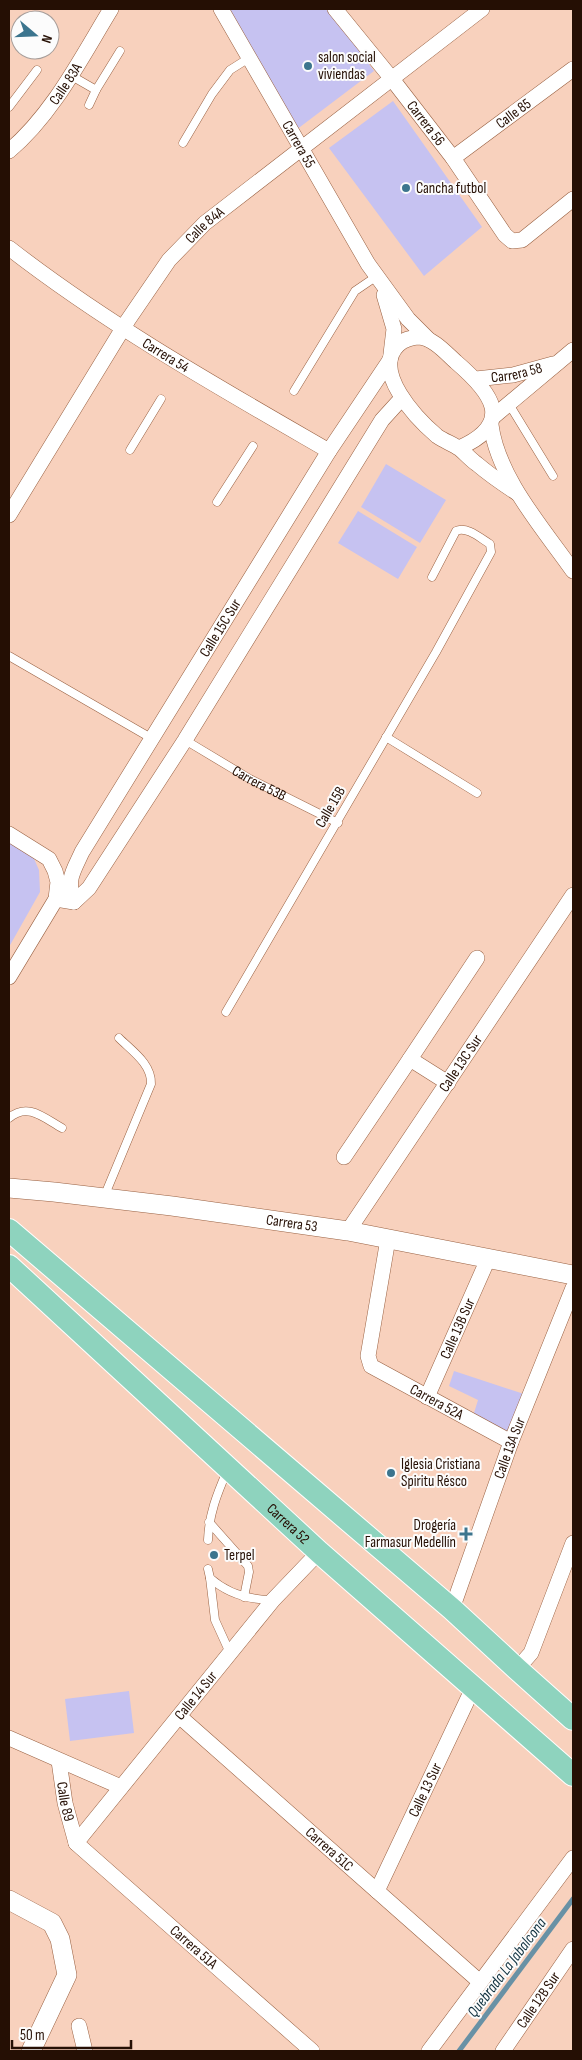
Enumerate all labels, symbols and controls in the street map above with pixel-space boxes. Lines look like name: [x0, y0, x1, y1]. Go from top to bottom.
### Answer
north arrow: [10, 10, 60, 60]
text: N: [38, 33, 56, 45]
place label: salon social viviendas: [318, 48, 376, 84]
street label: Calle 83A: [45, 59, 87, 109]
marker: salon social viviendas: [302, 60, 314, 72]
street label: Calle 85: [492, 94, 535, 133]
street label: Carrera 56: [402, 97, 449, 150]
street label: Carrera 55: [277, 117, 320, 171]
place label: Cancha futbol: [416, 179, 486, 198]
marker: Cancha futbol: [400, 182, 412, 194]
street label: Calle 84A: [181, 202, 229, 248]
street label: Carrera 54: [138, 334, 193, 377]
street label: Carrera 58: [490, 358, 544, 387]
street label: Calle 15C Sur: [195, 595, 246, 661]
street label: Carrera 53B: [229, 761, 290, 806]
street label: Calle 15B: [311, 783, 350, 831]
street label: Calle 13C Sur: [435, 1031, 487, 1096]
street label: Carrera 53: [265, 1210, 319, 1237]
street label: Calle 13B Sur: [436, 1295, 480, 1362]
street label: Carrera 52A: [406, 1380, 467, 1425]
street label: Calle 13A Sur: [490, 1414, 530, 1481]
place label: Iglesia Cristiana Spiritu Résco: [401, 1455, 480, 1491]
marker: Iglesia Cristiana Spiritu Résco: [385, 1467, 397, 1479]
street label: Carrera 52: [263, 1500, 313, 1549]
place label: Drogería Farmasur Medellín: [365, 1516, 456, 1552]
marker: Drogería Farmasur Medellín: [460, 1528, 472, 1540]
place label: Terpel: [224, 1546, 254, 1565]
marker: Terpel: [208, 1549, 220, 1561]
street label: Calle 14 Sur: [170, 1667, 222, 1724]
street label: Calle 13 Sur: [404, 1759, 447, 1820]
street label: Calle 89: [52, 1780, 79, 1824]
street label: Carrera 51C: [301, 1823, 357, 1876]
water label: Quebrada La Jabalcona: [464, 1914, 551, 2021]
street label: Carrera 51A: [166, 1921, 222, 1974]
street label: Calle 12B Sur: [512, 1968, 565, 2032]
scale bar: [12, 2018, 131, 2050]
text: 50 m: [20, 2026, 45, 2045]

